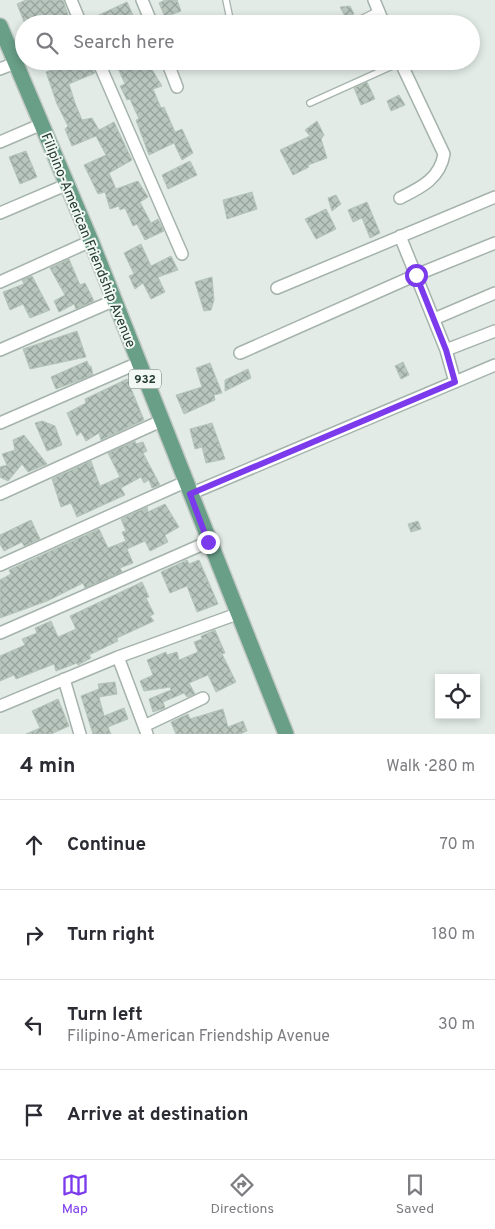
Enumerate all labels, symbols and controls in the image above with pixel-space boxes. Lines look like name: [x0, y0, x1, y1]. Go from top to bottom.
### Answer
search box: [15, 15, 480, 70]
icon: search: [33, 29, 61, 57]
text: Search here: [73, 31, 175, 55]
street label: Filipino-American Friendship Avenue: [37, 131, 139, 350]
route start: [405, 264, 428, 287]
road number: 932: [129, 369, 161, 388]
route end: [197, 531, 220, 554]
map controls: [435, 674, 480, 719]
button: locate: [435, 674, 480, 719]
text: 4 min: [20, 753, 76, 780]
text: Walk · 280 m: [386, 757, 475, 777]
icon: ahead: [20, 831, 48, 859]
text: Continue: [67, 833, 146, 857]
text: 70 m: [440, 835, 475, 855]
icon: right: [20, 921, 48, 949]
text: Turn right: [67, 923, 155, 947]
text: 180 m: [432, 925, 475, 945]
text: Turn left: [67, 1003, 143, 1027]
icon: left: [20, 1011, 48, 1039]
text: 30 m: [438, 1015, 475, 1035]
text: Filipino-American Friendship Avenue: [67, 1027, 330, 1047]
icon: arrive: [20, 1101, 48, 1129]
text: Arrive at destination: [67, 1103, 248, 1127]
tab: Map: [61, 1171, 89, 1218]
tab: Directions: [210, 1171, 274, 1218]
tab: Saved: [396, 1171, 434, 1218]

